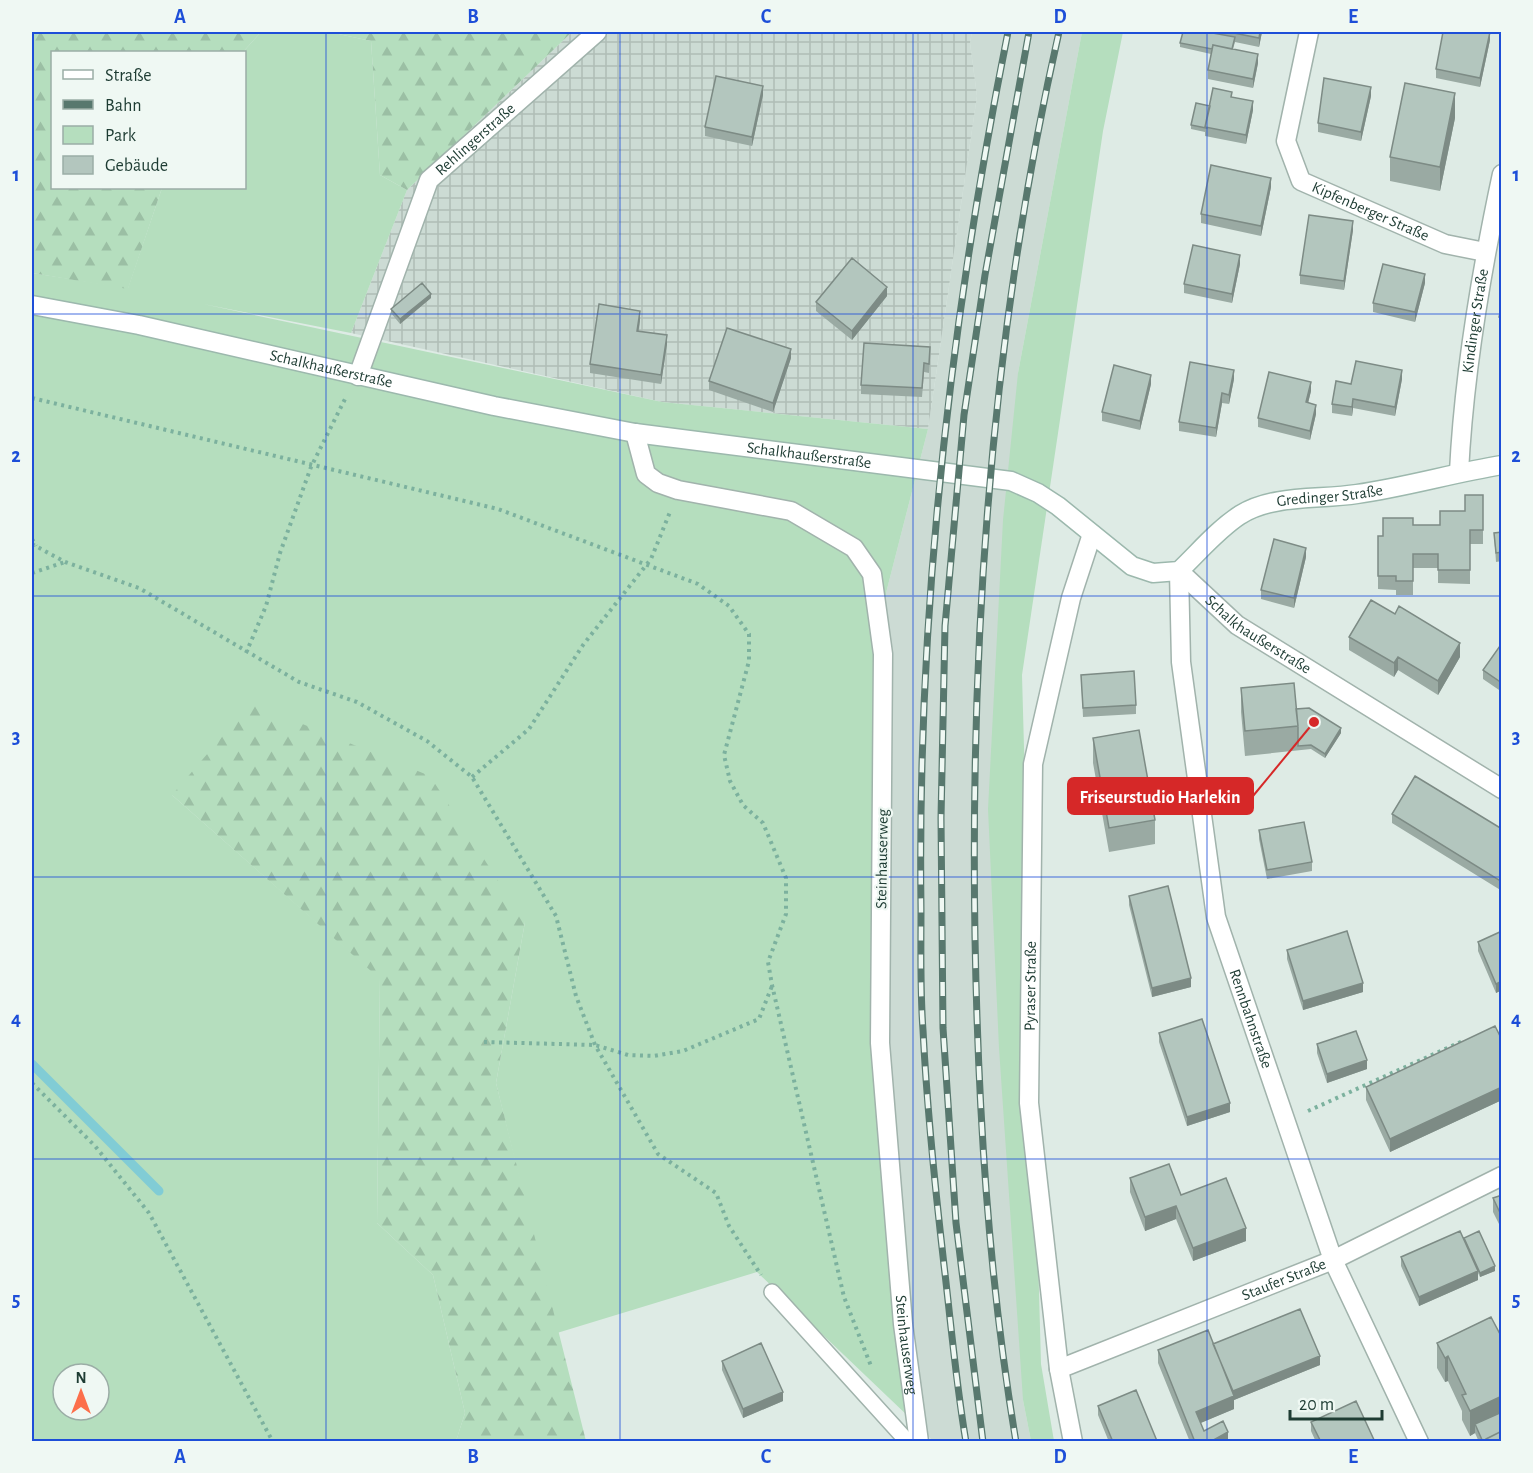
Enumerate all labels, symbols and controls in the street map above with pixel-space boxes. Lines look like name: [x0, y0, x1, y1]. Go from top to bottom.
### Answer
text: A: [174, 7, 186, 27]
text: B: [467, 7, 479, 27]
text: C: [761, 7, 772, 27]
text: D: [1053, 7, 1067, 27]
text: E: [1348, 7, 1358, 27]
legend: [51, 51, 246, 189]
text: Straße: [105, 67, 151, 85]
text: Bahn: [105, 97, 141, 115]
street label: Rehlingerstraße: [432, 100, 518, 178]
text: Park: [105, 127, 137, 145]
text: Gebäude: [105, 157, 168, 175]
text: 1: [12, 165, 20, 185]
text: 1: [1512, 165, 1520, 185]
street label: Kipfenberger Straße: [1310, 179, 1431, 244]
street label: Kindinger Straße: [1460, 267, 1491, 374]
street label: Schalkhaußerstraße: [268, 347, 394, 391]
street label: Schalkhaußerstraße: [746, 439, 872, 471]
text: 2: [11, 446, 21, 466]
text: 2: [1511, 446, 1521, 466]
street label: Gredinger Straße: [1275, 482, 1384, 509]
street label: Schalkhaußerstraße: [1202, 592, 1314, 677]
text: 3: [12, 727, 20, 747]
text: 3: [1512, 727, 1520, 747]
callout: Friseurstudio Harlekin: [1068, 778, 1253, 814]
text: Friseurstudio Harlekin: [1079, 789, 1241, 807]
street label: Steinhauserweg: [873, 809, 891, 909]
street label: Pyraser Straße: [1022, 941, 1039, 1031]
street label: Rennbahnstraße: [1226, 967, 1275, 1071]
text: 4: [11, 1009, 21, 1029]
text: 4: [1511, 1009, 1521, 1029]
street label: Staufer Straße: [1239, 1256, 1328, 1303]
text: 5: [12, 1290, 20, 1310]
text: 5: [1512, 1290, 1520, 1310]
street label: Steinhauserweg: [893, 1294, 921, 1396]
north arrow: [51, 1362, 111, 1422]
text: N: [75, 1370, 87, 1386]
scale bar: [1290, 1383, 1382, 1421]
text: 20 m: [1299, 1396, 1334, 1414]
text: A: [174, 1447, 186, 1467]
text: B: [467, 1447, 479, 1467]
text: C: [761, 1447, 772, 1467]
text: D: [1053, 1447, 1067, 1467]
text: E: [1348, 1447, 1358, 1467]

